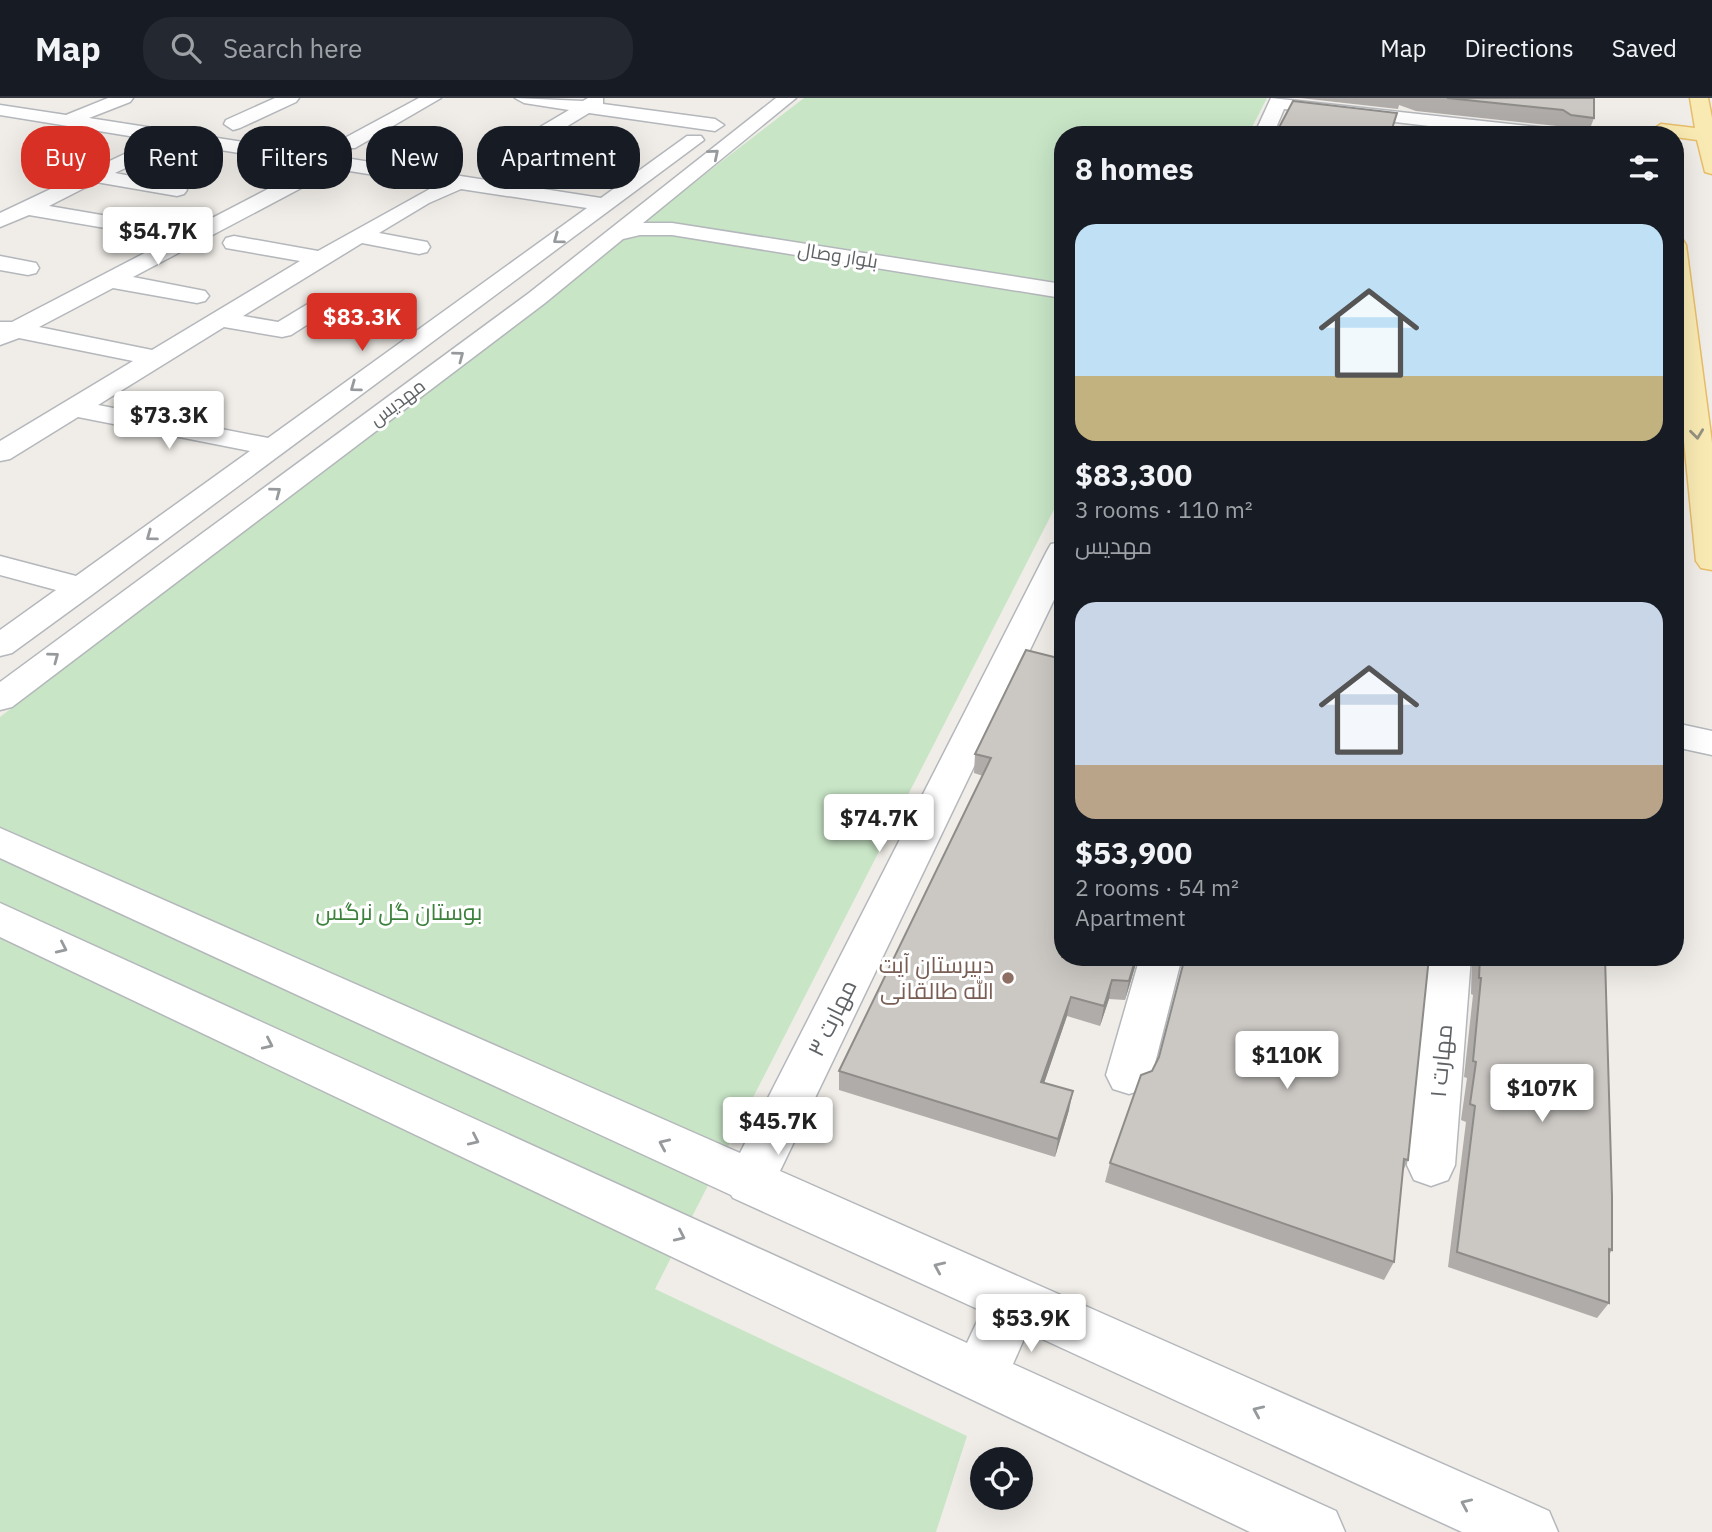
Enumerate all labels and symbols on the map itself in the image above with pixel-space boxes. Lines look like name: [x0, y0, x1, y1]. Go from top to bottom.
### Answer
one-way arrow: [706, 150, 718, 163]
pin: $54.7K: [101, 208, 215, 267]
one-way arrow: [554, 231, 566, 243]
street label: بلوار وصال: [796, 237, 880, 273]
pin: $83.3K: [305, 294, 419, 353]
one-way arrow: [451, 352, 464, 365]
street label: مهدیس: [364, 373, 430, 431]
one-way arrow: [350, 379, 363, 392]
pin: $73.3K: [112, 392, 226, 451]
one-way arrow: [1689, 429, 1704, 440]
one-way arrow: [268, 488, 281, 500]
one-way arrow: [147, 528, 159, 540]
one-way arrow: [47, 653, 59, 666]
pin: $74.7K: [822, 794, 936, 854]
park label: بوستان گل نرگس: [315, 896, 483, 926]
one-way arrow: [55, 940, 67, 954]
place label: دبیرستان آیت الله طالقانی: [879, 949, 994, 1005]
marker: دبیرستان آیت الله طالقانی: [1000, 970, 1016, 986]
street label: مهارت ۳: [800, 974, 863, 1061]
street label: مهارت ۱: [1422, 1023, 1458, 1099]
pin: $110K: [1238, 1032, 1336, 1091]
one-way arrow: [261, 1036, 273, 1050]
pin: $107K: [1493, 1065, 1591, 1124]
pin: $45.7K: [721, 1098, 835, 1157]
one-way arrow: [467, 1132, 479, 1146]
one-way arrow: [659, 1138, 671, 1152]
one-way arrow: [673, 1228, 685, 1242]
one-way arrow: [934, 1261, 946, 1275]
pin: $53.9K: [974, 1294, 1088, 1354]
one-way arrow: [1253, 1405, 1265, 1419]
one-way arrow: [1460, 1498, 1473, 1512]

